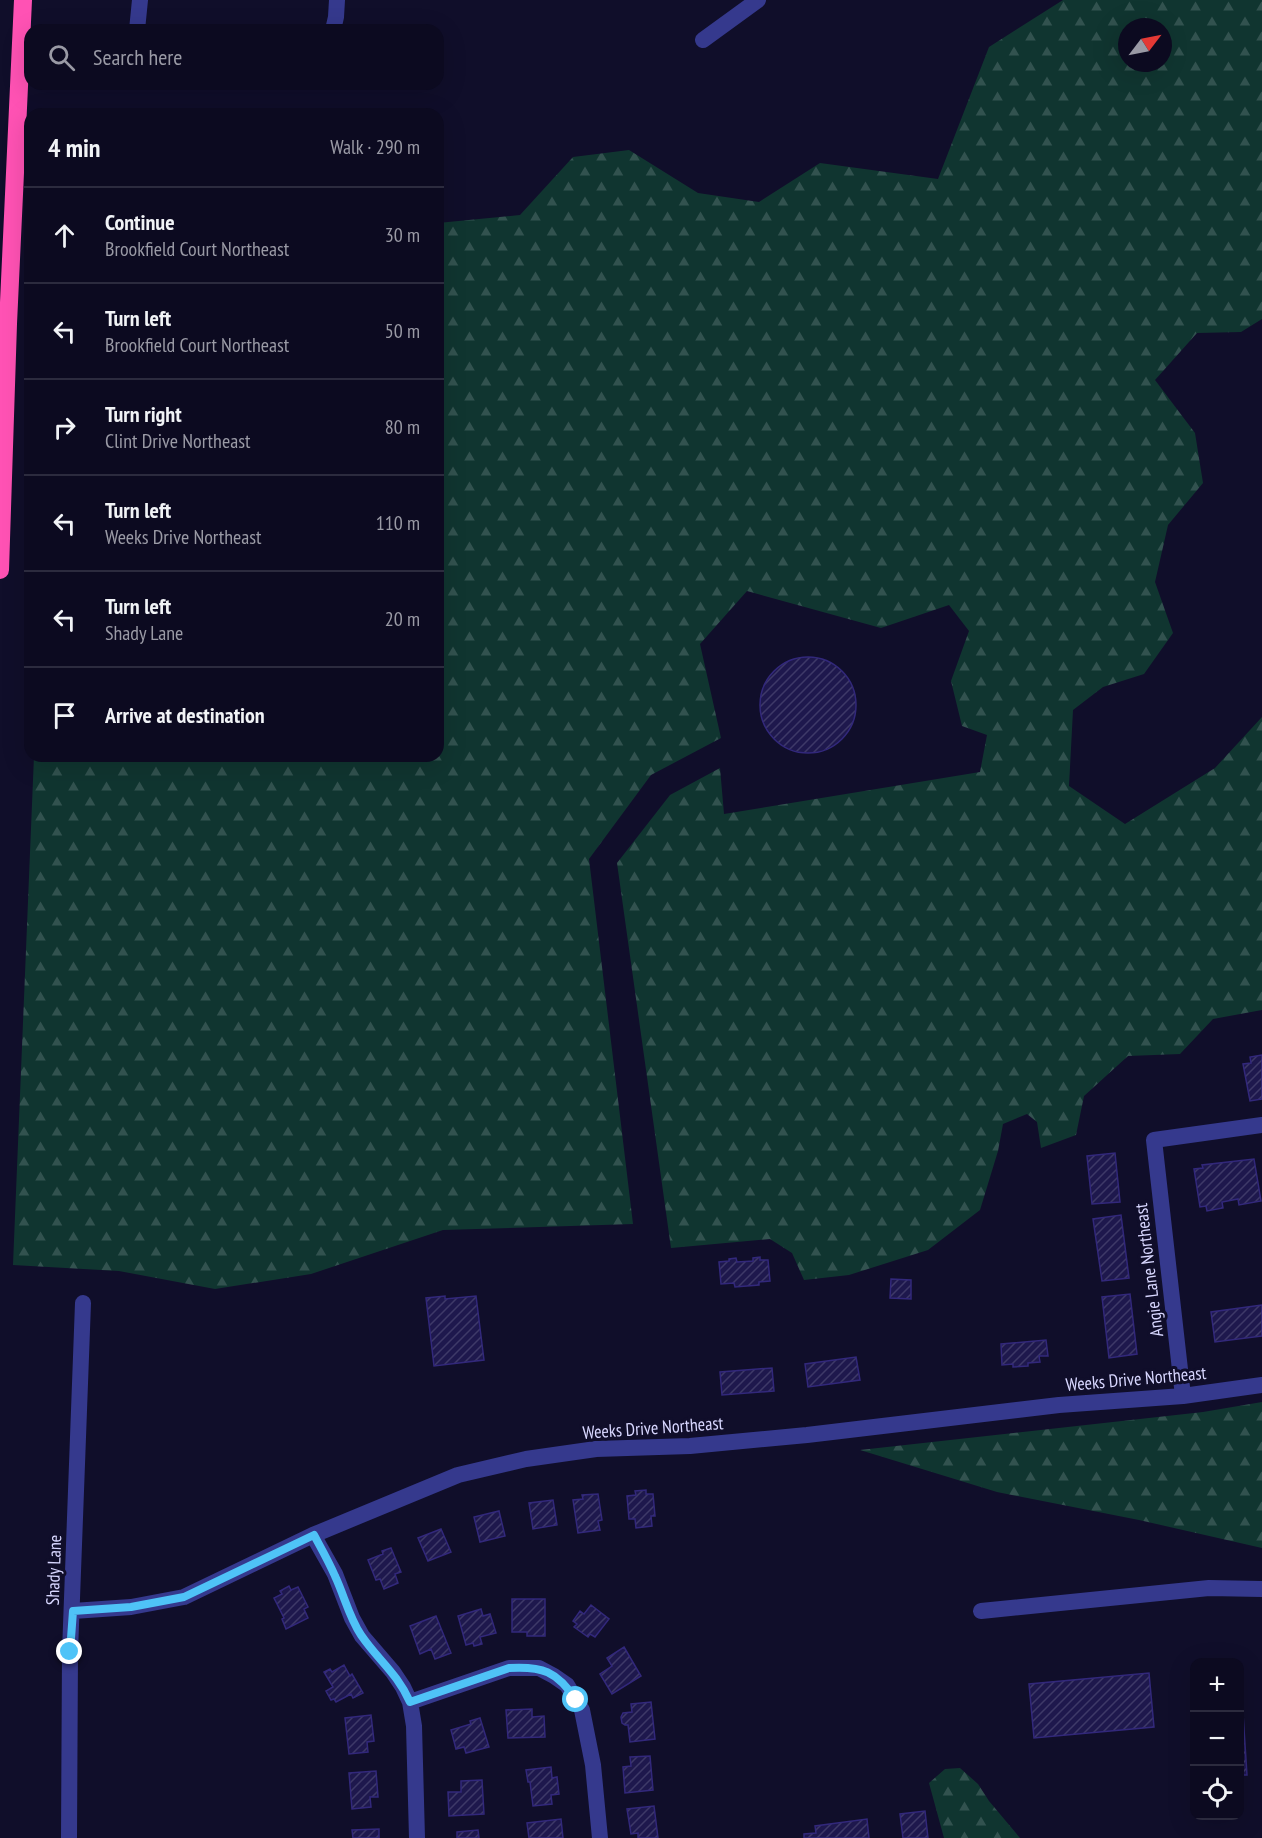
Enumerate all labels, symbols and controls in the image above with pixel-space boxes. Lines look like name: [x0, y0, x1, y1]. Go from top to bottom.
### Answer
north arrow: [1118, 18, 1172, 72]
search box: [24, 24, 444, 90]
icon: search: [45, 41, 78, 74]
text: Search here: [93, 43, 182, 71]
text: 4 min: [48, 131, 101, 164]
text: Walk · 290 m: [330, 134, 420, 160]
text: Continue: [105, 208, 175, 236]
icon: ahead: [48, 219, 81, 252]
text: 30 m: [385, 222, 420, 248]
text: Brookfield Court Northeast: [105, 236, 289, 262]
text: Turn left: [105, 304, 171, 332]
icon: left: [48, 315, 81, 348]
text: 50 m: [385, 318, 420, 344]
text: Brookfield Court Northeast: [105, 332, 289, 358]
text: Turn right: [105, 400, 182, 428]
icon: right: [48, 411, 81, 444]
text: 80 m: [385, 414, 420, 440]
text: Clint Drive Northeast: [105, 428, 250, 454]
text: Turn left: [105, 496, 171, 524]
icon: left: [48, 507, 81, 540]
text: 110 m: [376, 510, 420, 536]
text: Weeks Drive Northeast: [105, 524, 262, 550]
text: Turn left: [105, 592, 171, 620]
icon: left: [48, 603, 81, 636]
text: 20 m: [385, 606, 420, 632]
text: Shady Lane: [105, 620, 183, 646]
icon: arrive: [48, 699, 81, 732]
text: Arrive at destination: [105, 701, 265, 729]
street label: Angie Lane Northeast: [1129, 1202, 1168, 1338]
street label: Weeks Drive Northeast: [1065, 1361, 1207, 1396]
street label: Weeks Drive Northeast: [582, 1411, 724, 1444]
street label: Shady Lane: [41, 1534, 66, 1606]
route end: [56, 1638, 82, 1664]
map controls: [1190, 1658, 1244, 1820]
button: +: [1190, 1658, 1244, 1712]
route start: [562, 1686, 588, 1712]
button: −: [1190, 1712, 1244, 1766]
button: locate: [1190, 1766, 1244, 1820]

